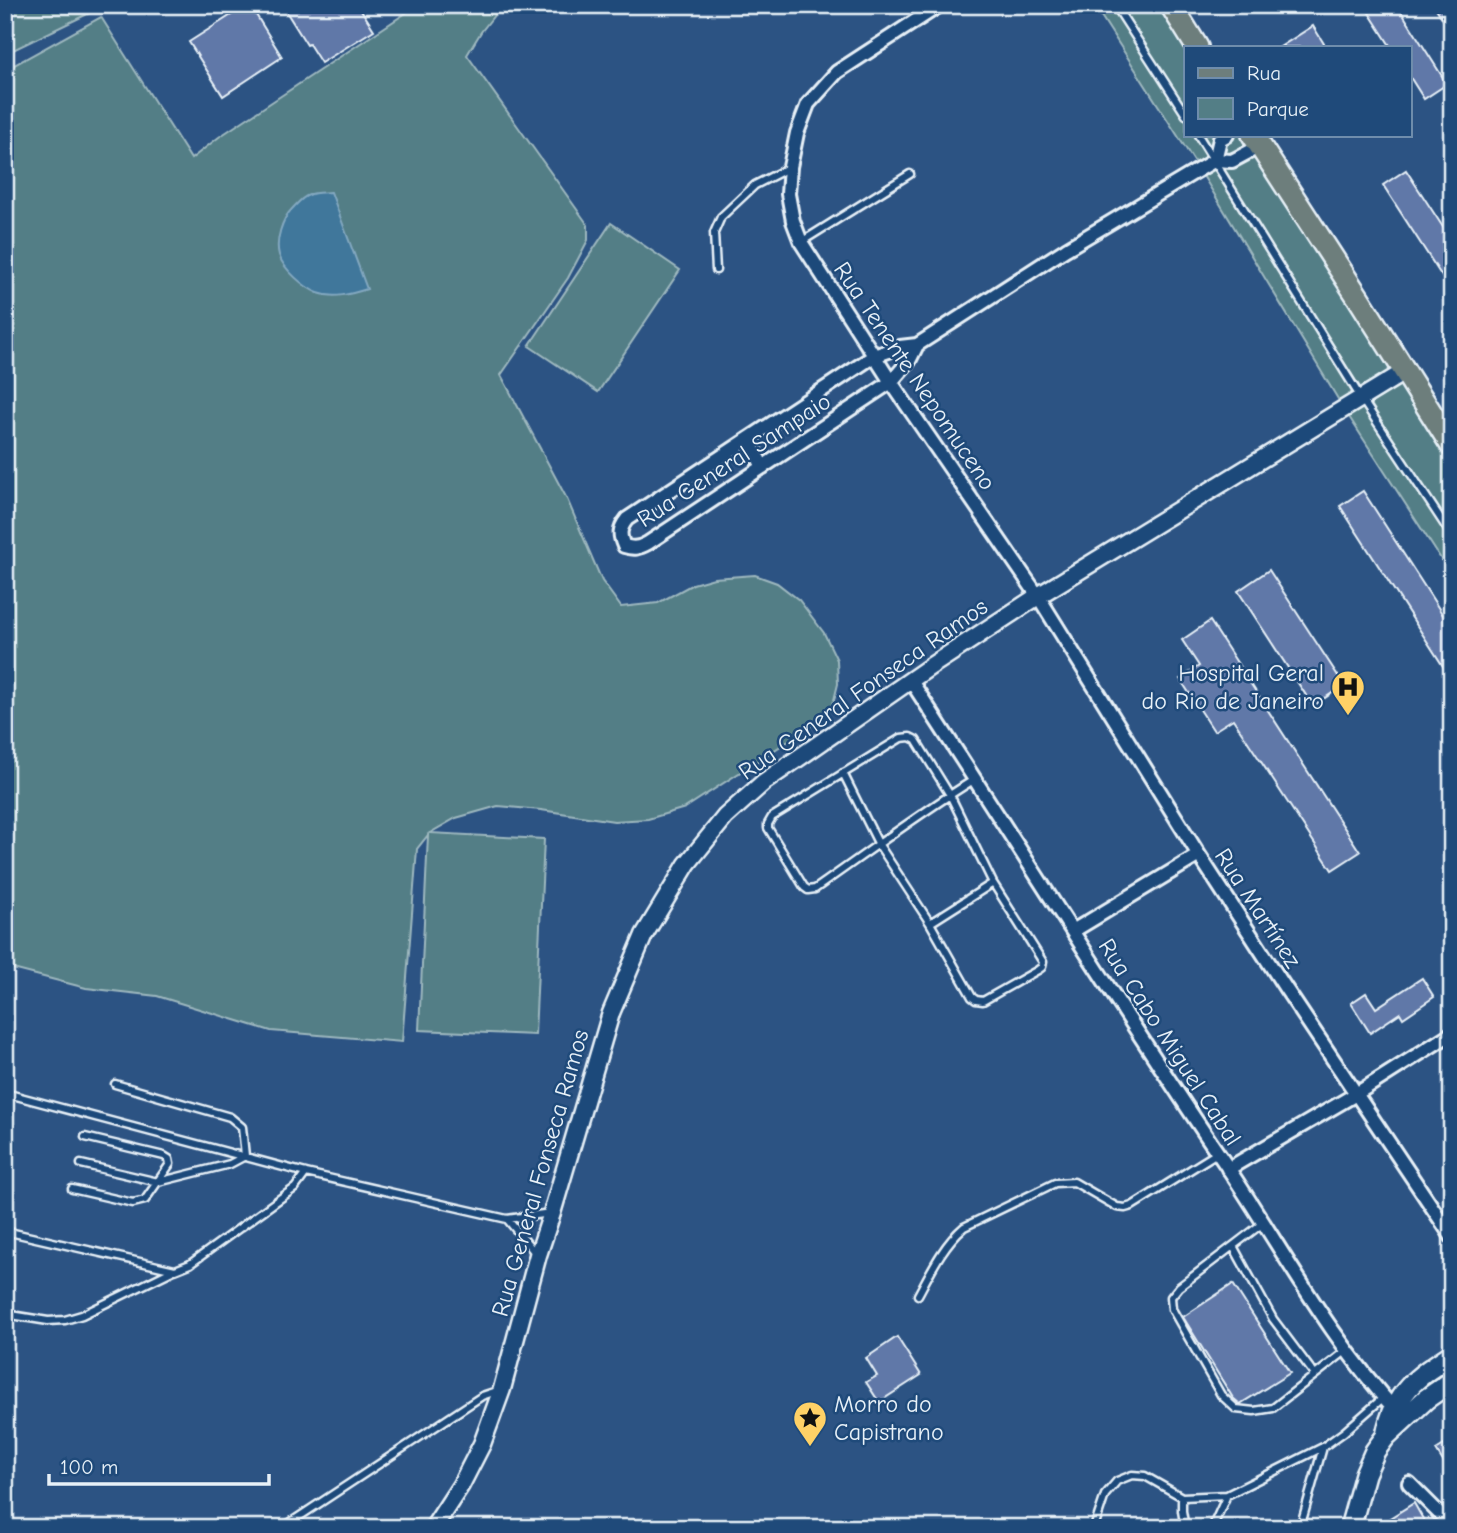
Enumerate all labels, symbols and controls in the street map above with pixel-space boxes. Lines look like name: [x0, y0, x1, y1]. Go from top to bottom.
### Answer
legend: [1184, 46, 1412, 136]
text: Rua: [1247, 61, 1281, 85]
text: Parque: [1247, 97, 1309, 121]
street label: Rua Tenente Nepomuceno: [828, 257, 1002, 495]
street label: Rua General Sampaio: [632, 387, 836, 533]
street label: Rua General Fonseca Ramos: [733, 592, 993, 786]
place label: Hospital Geral do Rio de Janeiro: [1141, 659, 1324, 715]
hospital icon: Hospital Geral do Rio de Janeiro: [1329, 668, 1367, 717]
street label: Rua Martínez: [1209, 843, 1307, 974]
street label: Rua Cabo Miguel Cabal: [1093, 933, 1247, 1151]
street label: Rua General Fonseca Ramos: [486, 1026, 594, 1320]
place label: Morro do Capistrano: [834, 1390, 944, 1446]
place icon: Morro do Capistrano: [791, 1399, 829, 1448]
scale bar: [49, 1442, 270, 1486]
text: 100 m: [60, 1455, 118, 1479]

